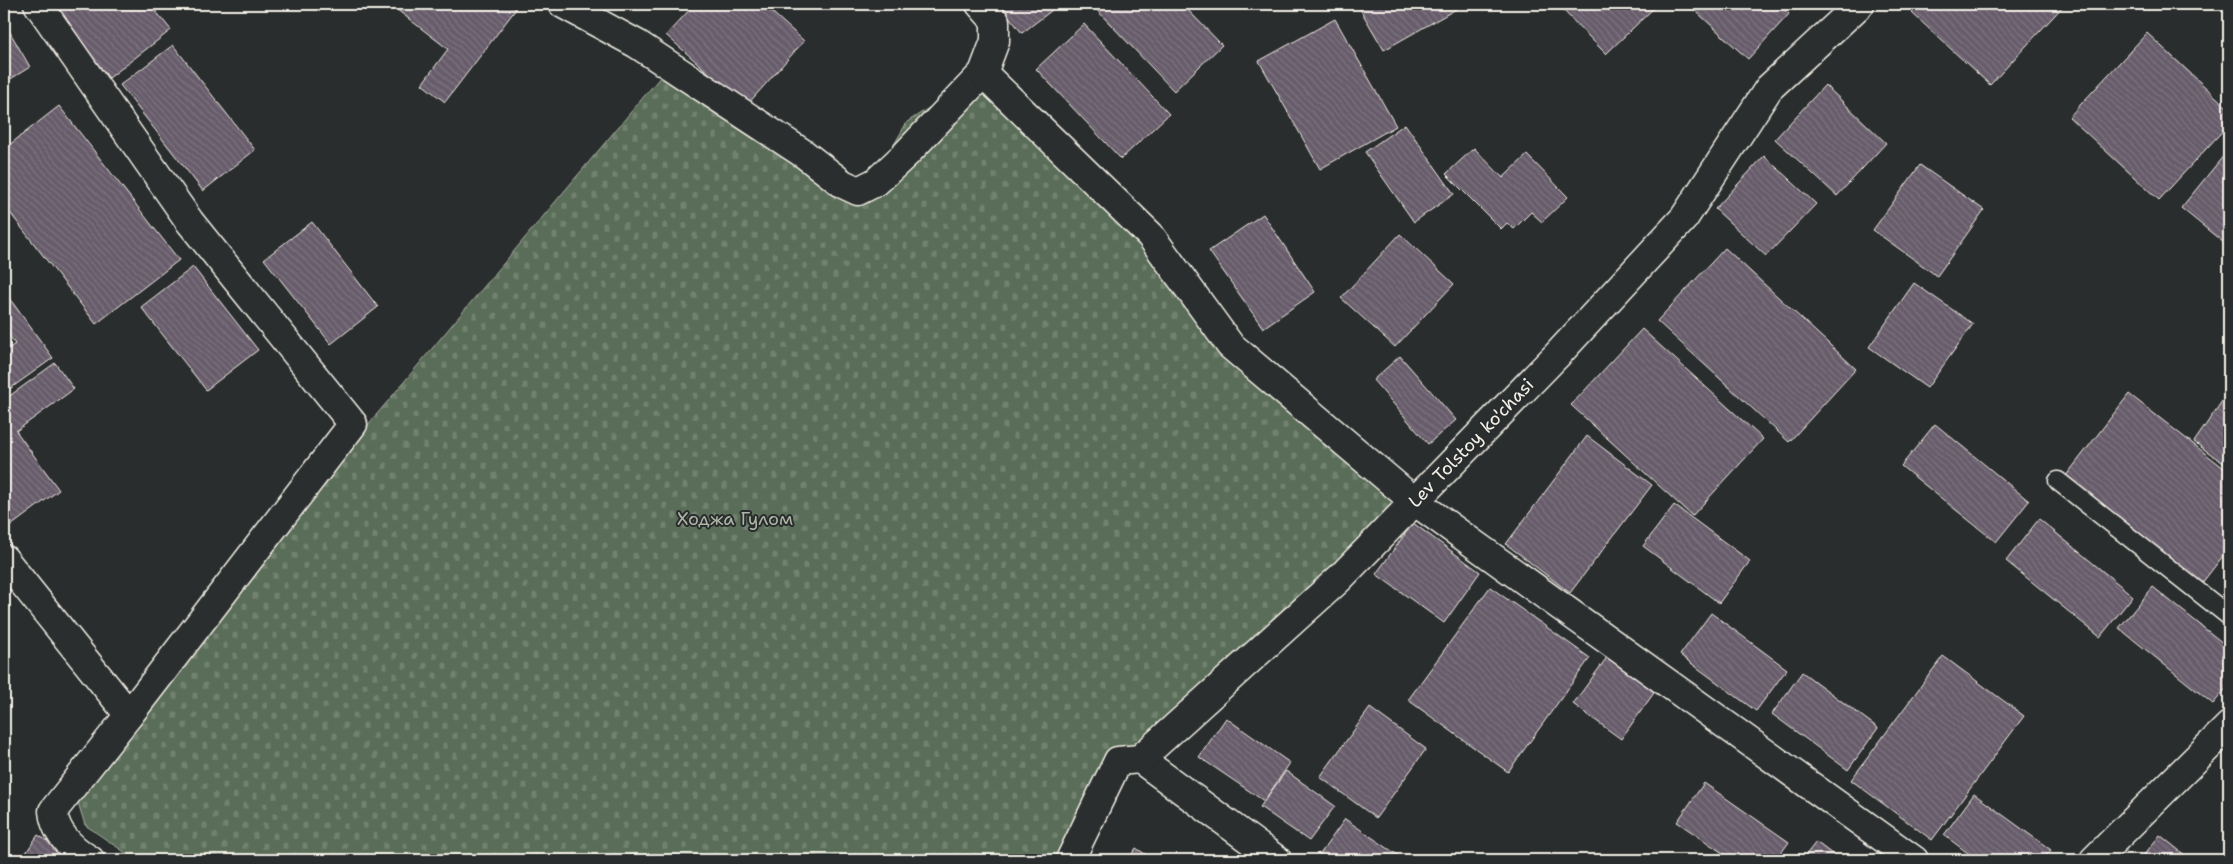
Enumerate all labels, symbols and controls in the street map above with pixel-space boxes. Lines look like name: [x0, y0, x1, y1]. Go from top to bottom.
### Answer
street label: Lev Tolstoy ko'chasi: [1403, 373, 1539, 513]
park label: Ходжа Гулом: [677, 507, 793, 531]

